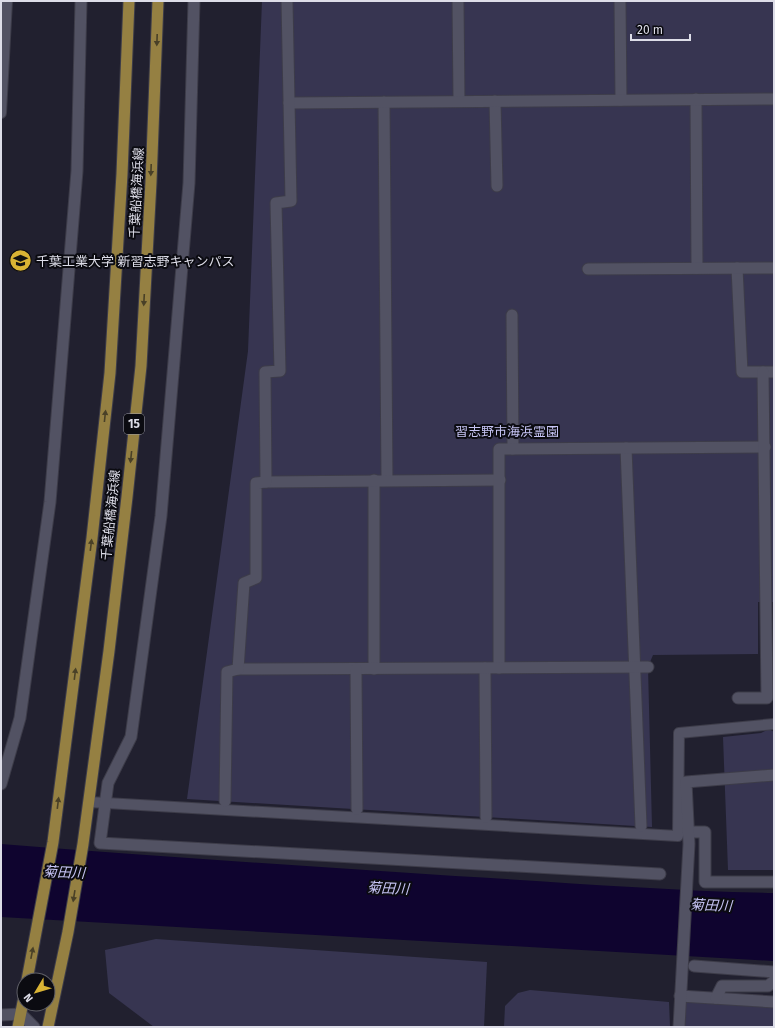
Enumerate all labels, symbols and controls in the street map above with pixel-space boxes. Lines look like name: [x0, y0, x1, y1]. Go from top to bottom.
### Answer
scale bar: [631, 16, 690, 42]
text: 20 m: [637, 23, 663, 37]
one-way arrow: [153, 34, 160, 46]
street label: 千葉船橋海浜線: [127, 147, 146, 239]
one-way arrow: [148, 164, 155, 176]
school or university icon: 千葉工業大学 新習志野キャンパス: [8, 248, 34, 274]
place label: 千葉工業大学 新習志野キャンパス: [36, 254, 234, 269]
one-way arrow: [141, 294, 148, 306]
one-way arrow: [102, 410, 108, 422]
road number: 15: [124, 414, 144, 434]
park label: 習志野市海浜霊園: [455, 424, 559, 439]
one-way arrow: [128, 451, 134, 463]
street label: 千葉船橋海浜線: [98, 469, 123, 561]
one-way arrow: [88, 539, 94, 551]
one-way arrow: [72, 668, 78, 680]
one-way arrow: [55, 797, 61, 809]
water label: 菊田川: [43, 863, 87, 882]
water label: 菊田川: [367, 879, 411, 898]
one-way arrow: [71, 890, 77, 902]
water label: 菊田川: [690, 896, 734, 915]
one-way arrow: [30, 947, 36, 959]
north arrow: [16, 972, 56, 1012]
text: N: [21, 991, 36, 1005]

